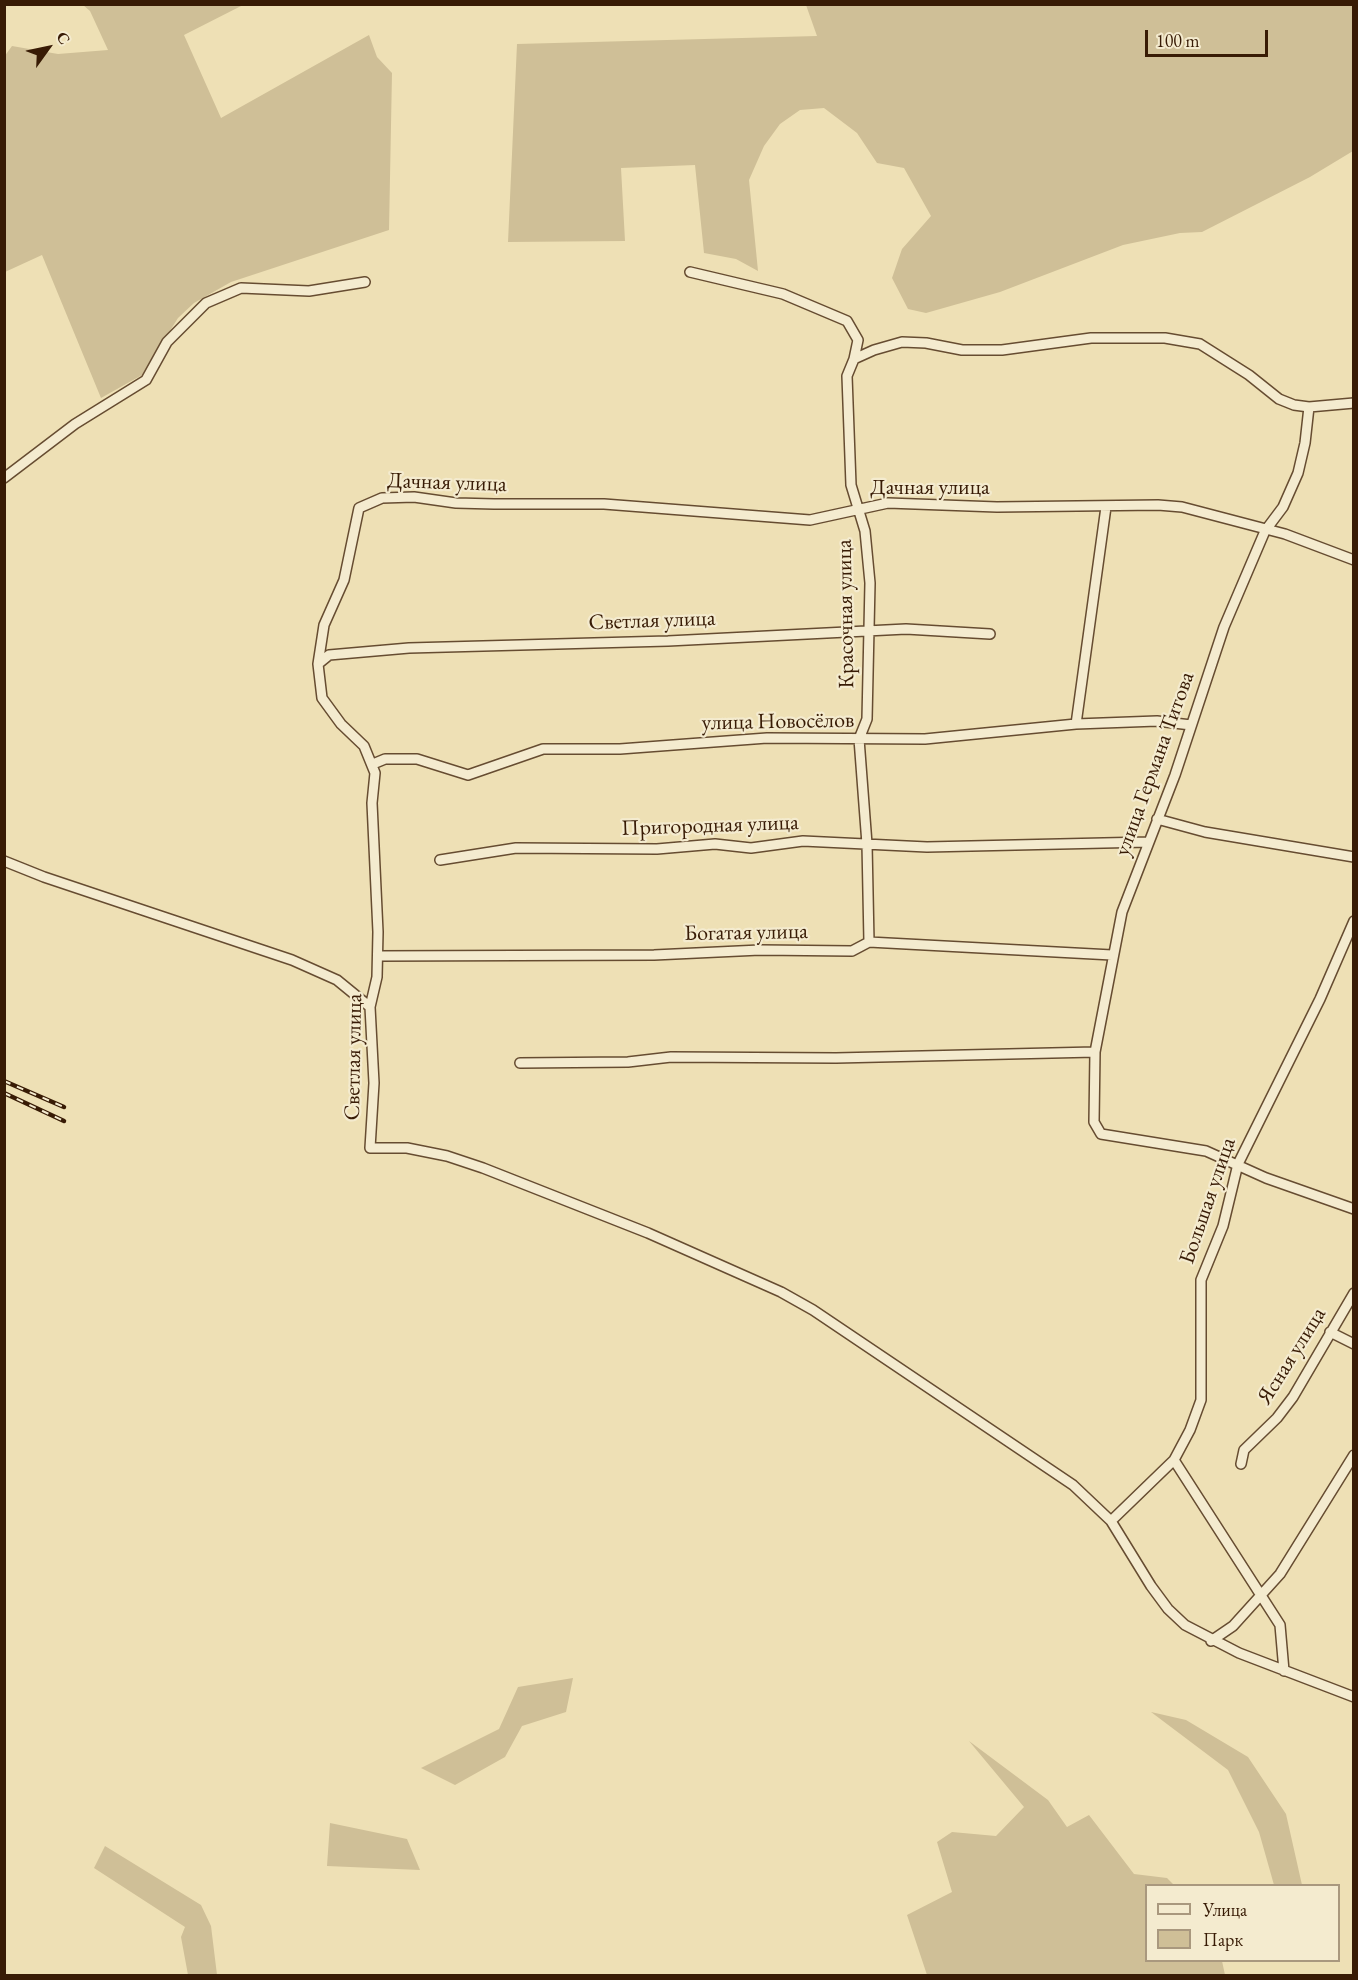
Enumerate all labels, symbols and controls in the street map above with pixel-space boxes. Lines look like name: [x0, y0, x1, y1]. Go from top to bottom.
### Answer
north arrow: [18, 18, 78, 78]
scale bar: [1148, 18, 1271, 56]
text: С: [52, 27, 75, 48]
text: 100 m: [1156, 29, 1200, 52]
street label: Дачная улица: [387, 468, 507, 498]
street label: Дачная улица: [870, 475, 990, 501]
street label: Красочная улица: [831, 539, 861, 689]
street label: Светлая улица: [588, 606, 716, 636]
street label: улица Германа Титова: [1109, 668, 1201, 860]
street label: улица Новосёлов: [701, 707, 855, 737]
street label: Пригородная улица: [621, 810, 799, 842]
street label: Богатая улица: [684, 919, 808, 947]
street label: Светлая улица: [340, 993, 368, 1121]
street label: Большая улица: [1174, 1134, 1242, 1268]
street label: Ясная улица: [1252, 1303, 1332, 1409]
legend: [1145, 1884, 1340, 1962]
text: Улица: [1203, 1898, 1247, 1921]
text: Парк: [1203, 1928, 1243, 1951]

